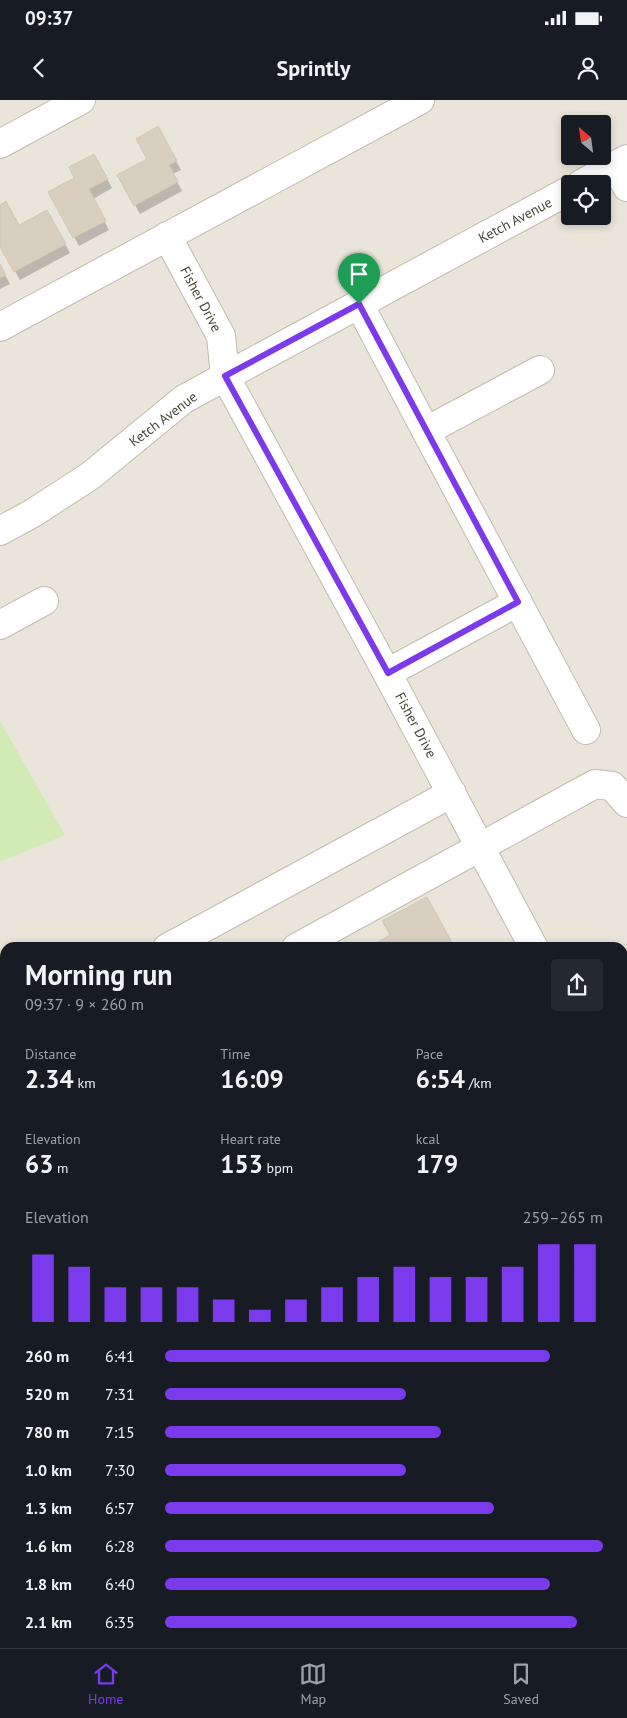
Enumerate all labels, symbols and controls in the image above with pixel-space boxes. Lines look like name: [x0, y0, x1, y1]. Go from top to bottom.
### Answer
text: 09:37: [25, 6, 73, 30]
icon: back: [25, 54, 53, 82]
text: Sprintly: [277, 54, 350, 82]
icon: person: [574, 54, 602, 82]
north arrow: [561, 115, 611, 165]
map controls: [561, 115, 611, 225]
button: locate: [561, 175, 611, 225]
street label: Ketch Avenue: [475, 193, 555, 247]
pin: [338, 253, 380, 304]
icon: arrive: [345, 260, 373, 288]
street label: Fisher Drive: [176, 263, 226, 335]
street label: Ketch Avenue: [125, 388, 201, 450]
street label: Fisher Drive: [391, 689, 441, 761]
text: Morning run: [25, 956, 173, 993]
button: share: [551, 959, 603, 1011]
text: 09:37 · 9 × 260 m: [25, 994, 144, 1014]
text: Distance: [25, 1045, 76, 1063]
text: Time: [220, 1045, 250, 1063]
text: Pace: [416, 1045, 443, 1063]
text: 2.34: [25, 1063, 74, 1095]
text: 16:09: [220, 1063, 284, 1095]
text: 6:54: [416, 1063, 465, 1095]
text: km: [74, 1074, 96, 1092]
text: /km: [465, 1074, 492, 1092]
text: Elevation: [25, 1130, 81, 1148]
text: Heart rate: [220, 1130, 281, 1148]
text: kcal: [416, 1130, 440, 1148]
text: 63: [25, 1148, 53, 1180]
text: 153: [220, 1148, 263, 1180]
text: 179: [416, 1148, 458, 1180]
text: m: [53, 1159, 68, 1177]
text: bpm: [263, 1159, 293, 1177]
text: Elevation: [25, 1207, 89, 1227]
text: 259–265 m: [523, 1207, 603, 1227]
text: 260 m: [25, 1346, 69, 1366]
text: 6:41: [105, 1346, 135, 1366]
text: 520 m: [25, 1384, 69, 1404]
text: 7:31: [105, 1384, 135, 1404]
text: 780 m: [25, 1422, 69, 1442]
text: 7:15: [105, 1422, 135, 1442]
text: 1.0 km: [25, 1460, 72, 1480]
text: 7:30: [105, 1460, 135, 1480]
text: 1.3 km: [25, 1498, 72, 1518]
text: 6:57: [105, 1498, 135, 1518]
text: 1.6 km: [25, 1536, 72, 1556]
text: 6:28: [105, 1536, 135, 1556]
text: 1.8 km: [25, 1574, 72, 1594]
text: 6:40: [105, 1574, 135, 1594]
text: 2.1 km: [25, 1612, 72, 1632]
text: 6:35: [105, 1612, 135, 1632]
tab: Home: [88, 1660, 123, 1708]
tab: Map: [299, 1660, 327, 1708]
tab: Saved: [503, 1660, 539, 1708]

